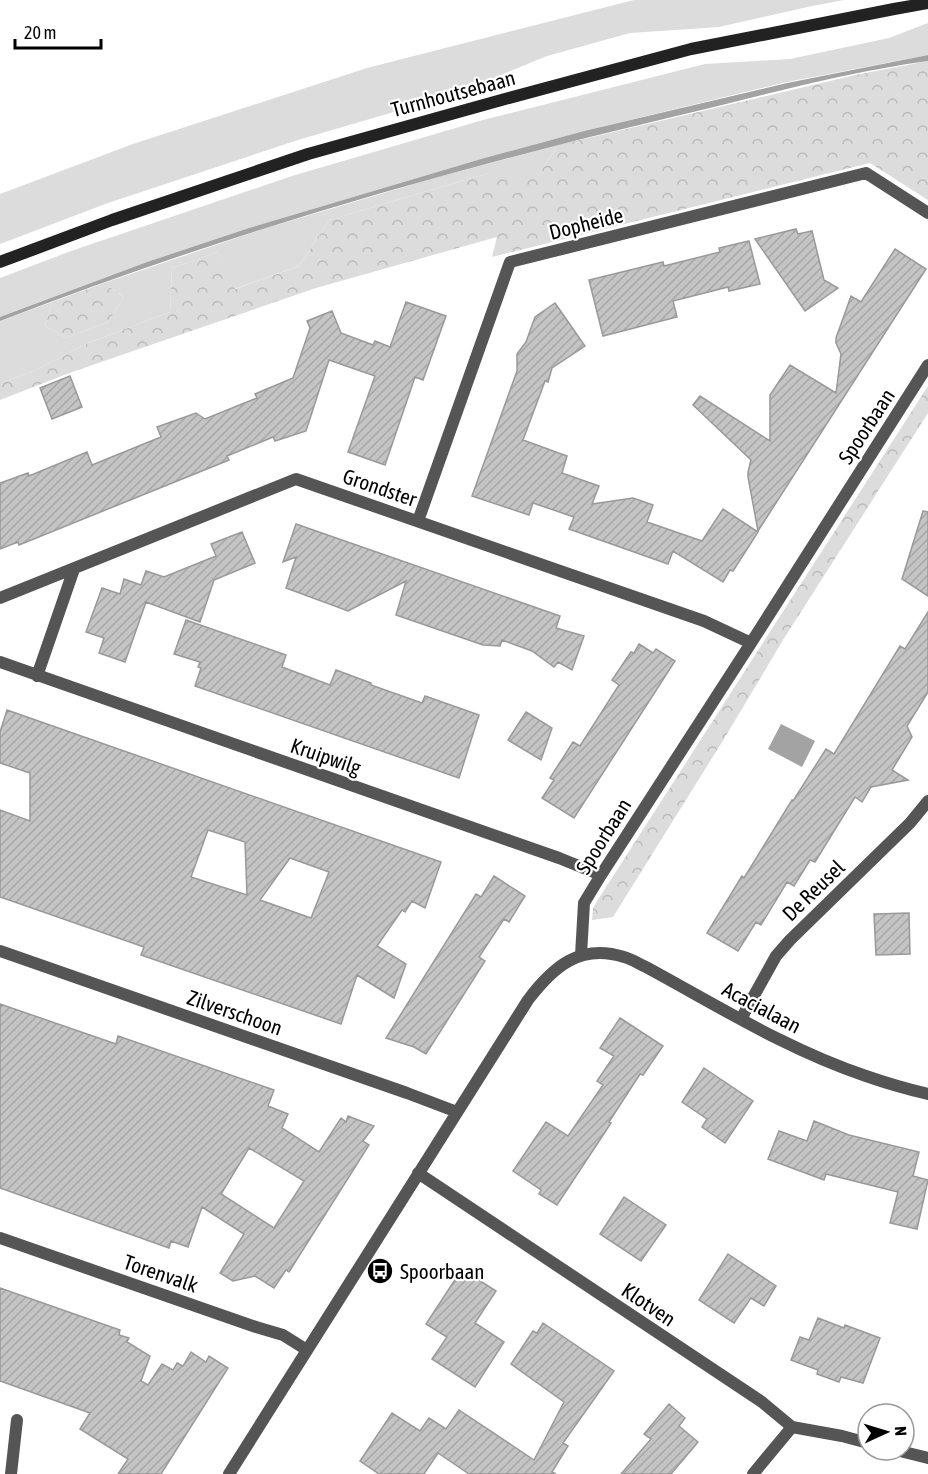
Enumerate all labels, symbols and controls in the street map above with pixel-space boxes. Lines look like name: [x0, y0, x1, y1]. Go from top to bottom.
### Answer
scale bar: [15, 12, 100, 50]
text: 20 m: [24, 22, 56, 43]
street label: Turnhoutsebaan: [388, 65, 518, 121]
street label: Dopheide: [546, 202, 626, 244]
street label: Spoorbaan: [833, 384, 899, 468]
street label: Grondster: [340, 463, 421, 511]
street label: Kruipwilg: [288, 733, 364, 779]
street label: Spoorbaan: [570, 794, 636, 878]
street label: De Reusel: [777, 854, 849, 925]
street label: Acacialaan: [719, 976, 805, 1038]
street label: Zilverschoon: [184, 985, 286, 1039]
street label: Torenvalk: [121, 1249, 201, 1297]
bus stop icon: Spoorbaan: [365, 1256, 395, 1286]
place label: Spoorbaan: [400, 1259, 484, 1283]
street label: Klotven: [618, 1277, 680, 1331]
north arrow: [856, 1402, 916, 1462]
text: N: [892, 1426, 910, 1436]

